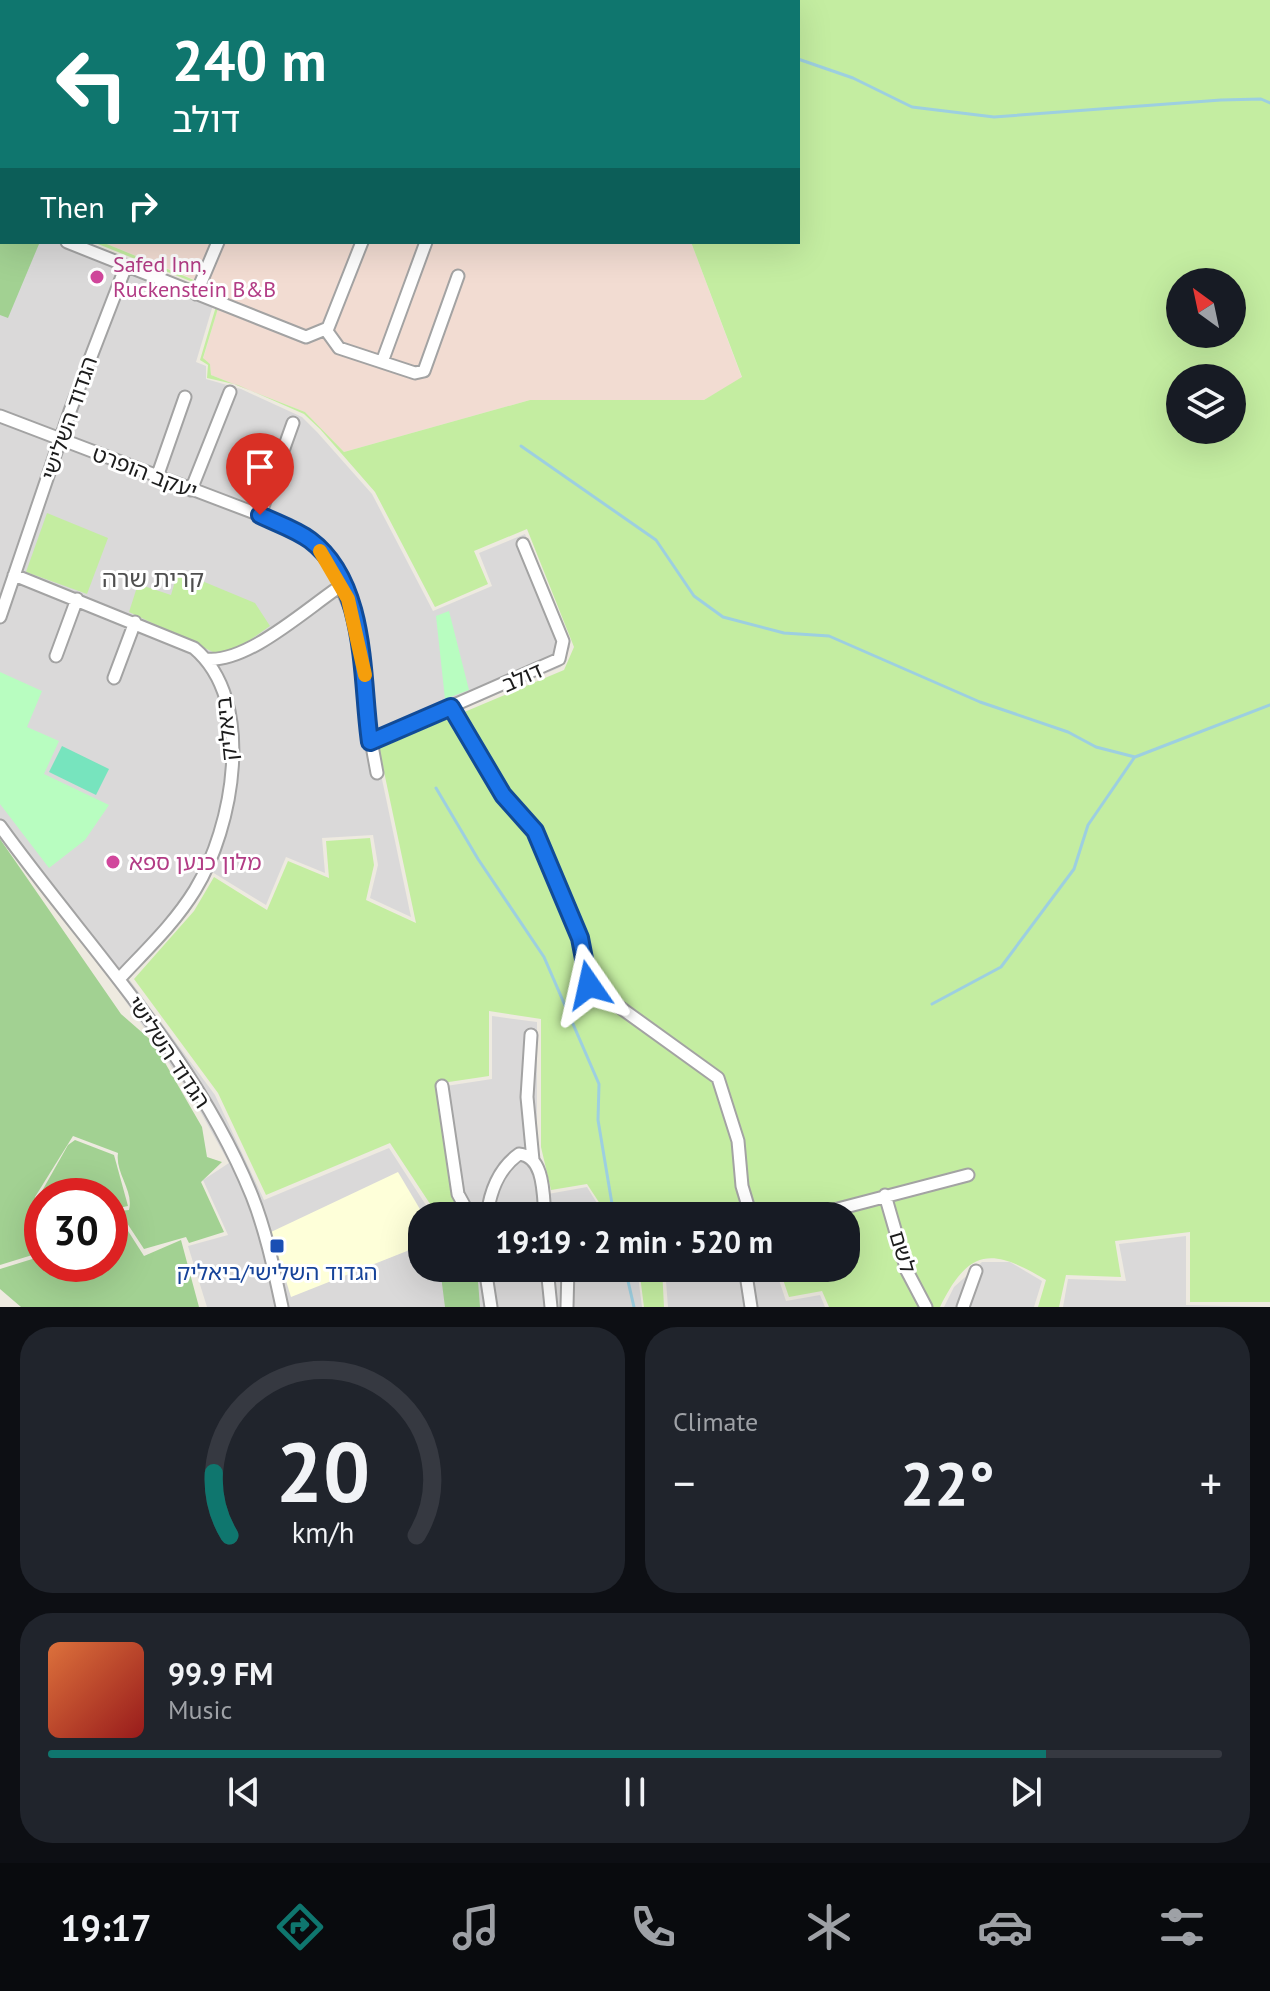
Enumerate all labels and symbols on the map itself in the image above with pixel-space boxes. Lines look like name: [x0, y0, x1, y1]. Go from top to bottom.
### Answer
place label: Safed Inn, Ruckenstein B&B: [113, 250, 276, 303]
marker: Safed Inn, Ruckenstein B&B: [88, 268, 106, 286]
north arrow: [1166, 268, 1246, 348]
street label: הגדוד השלישי: [35, 353, 103, 483]
pin: [226, 433, 294, 515]
street label: יעקב הופרט: [89, 439, 201, 505]
district label: קרית שרה: [102, 563, 204, 594]
street label: דולב: [497, 656, 547, 698]
street label: ביאליק: [209, 695, 243, 763]
place label: מלון כנען ספא: [129, 848, 262, 876]
marker: מלון כנען ספא: [104, 853, 122, 871]
position arrow: [547, 943, 631, 1027]
street label: הגדוד השלישי: [121, 991, 217, 1113]
speed limit sign: 30: [24, 1178, 128, 1282]
street label: לשם: [883, 1227, 923, 1277]
marker: הגדוד השלישי/ביאליק: [268, 1237, 286, 1255]
place label: הגדוד השלישי/ביאליק: [176, 1258, 378, 1286]

